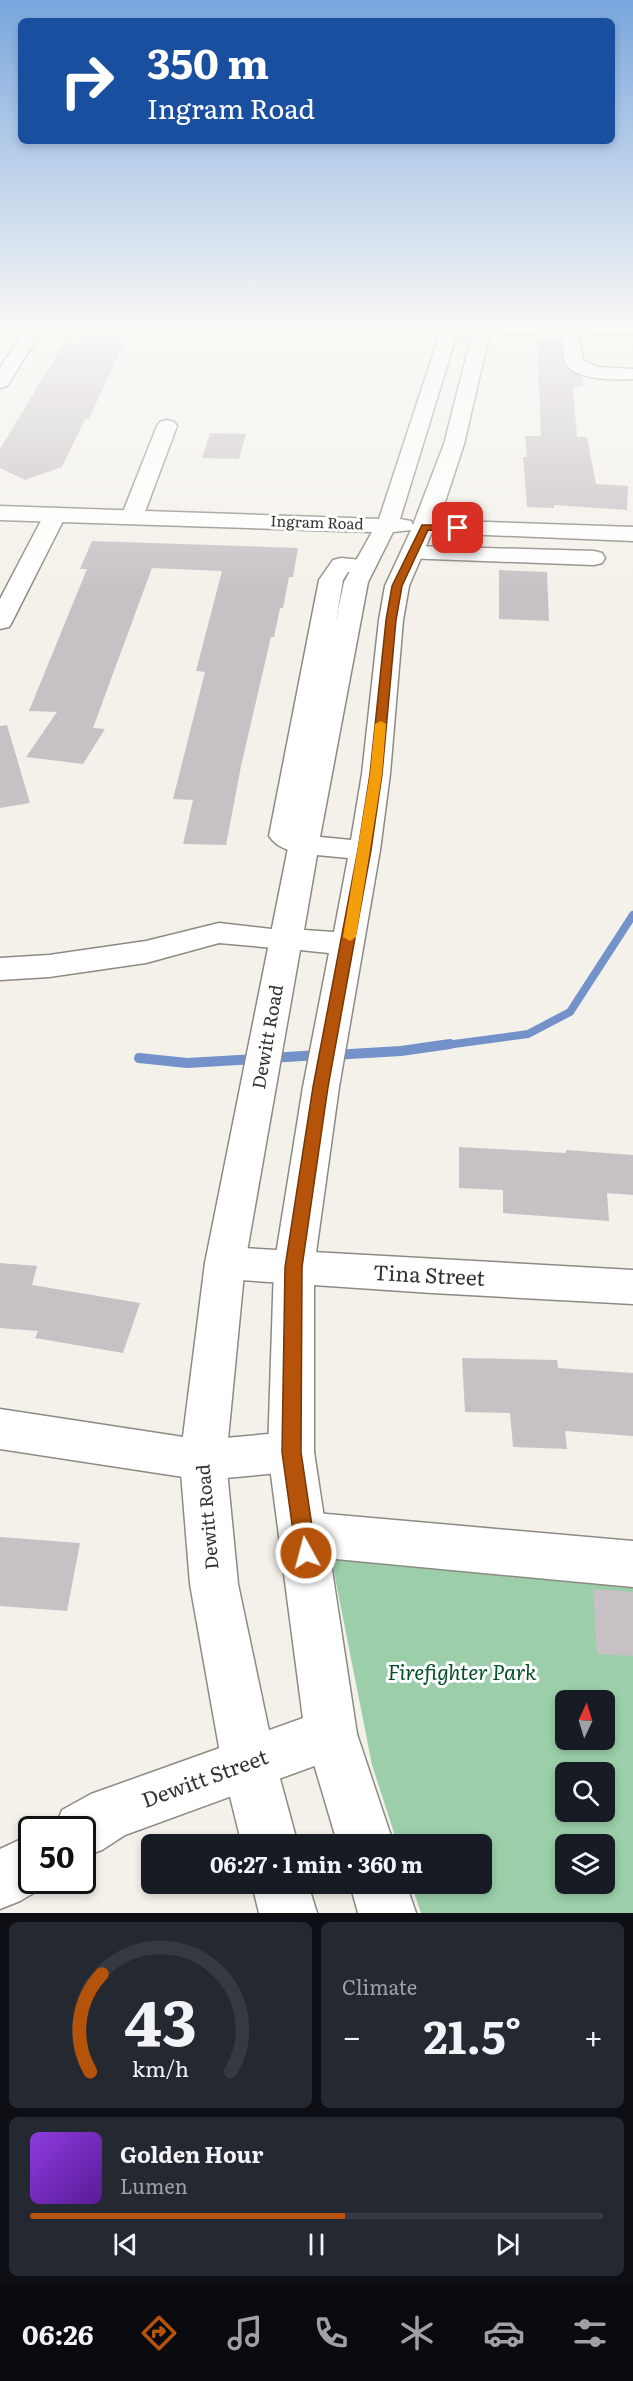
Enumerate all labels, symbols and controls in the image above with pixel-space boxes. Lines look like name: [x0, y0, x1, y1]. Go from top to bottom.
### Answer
text: 350 m: [147, 30, 269, 92]
icon: right: [48, 42, 126, 120]
text: Ingram Road: [147, 87, 315, 127]
pin: [432, 502, 483, 553]
street label: Ingram Road: [270, 508, 364, 535]
icon: arrive: [441, 511, 474, 544]
street label: Dewitt Road: [244, 982, 289, 1091]
street label: Tina Street: [372, 1255, 486, 1292]
street label: Dewitt Road: [188, 1463, 225, 1571]
position arrow: [274, 1521, 338, 1585]
park label: Firefighter Park: [387, 1655, 537, 1686]
north arrow: [555, 1690, 615, 1750]
map controls: [555, 1690, 615, 1894]
street label: Dewitt Street: [137, 1739, 272, 1814]
button: search: [555, 1762, 615, 1822]
speed limit sign: 50: [18, 1816, 96, 1894]
button: layers: [555, 1834, 615, 1894]
text: 06:27 · 1 min · 360 m: [210, 1847, 423, 1880]
text: Climate: [342, 1971, 417, 2001]
text: 43: [124, 1973, 197, 2065]
text: 21.5°: [424, 2001, 521, 2068]
text: −: [342, 2010, 361, 2059]
text: +: [584, 2010, 603, 2059]
text: km/h: [132, 2052, 189, 2084]
text: Golden Hour: [120, 2137, 263, 2170]
text: Lumen: [120, 2170, 188, 2200]
icon: previous: [109, 2228, 142, 2261]
icon: pause: [300, 2228, 333, 2261]
icon: next: [491, 2228, 524, 2261]
icon: directions: [138, 2312, 180, 2354]
icon: music: [224, 2312, 266, 2354]
icon: phone: [310, 2312, 352, 2354]
icon: climate: [396, 2312, 438, 2354]
icon: car: [483, 2312, 525, 2354]
icon: filters: [569, 2312, 611, 2354]
text: 06:26: [22, 2313, 94, 2353]

